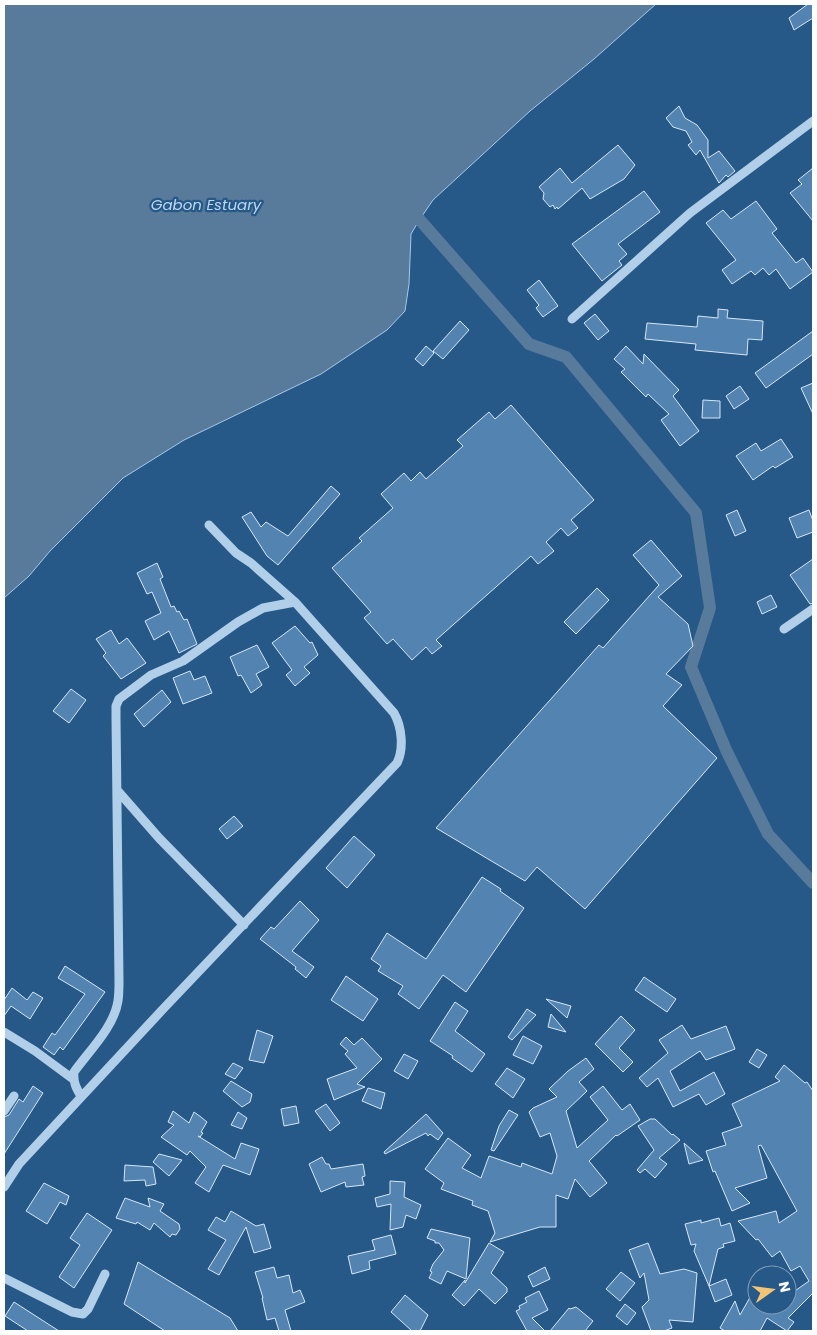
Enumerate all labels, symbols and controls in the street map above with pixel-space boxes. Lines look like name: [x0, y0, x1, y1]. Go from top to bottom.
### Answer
water label: Gabon Estuary: [151, 194, 262, 215]
north arrow: [747, 1265, 797, 1315]
text: N: [774, 1279, 796, 1294]

